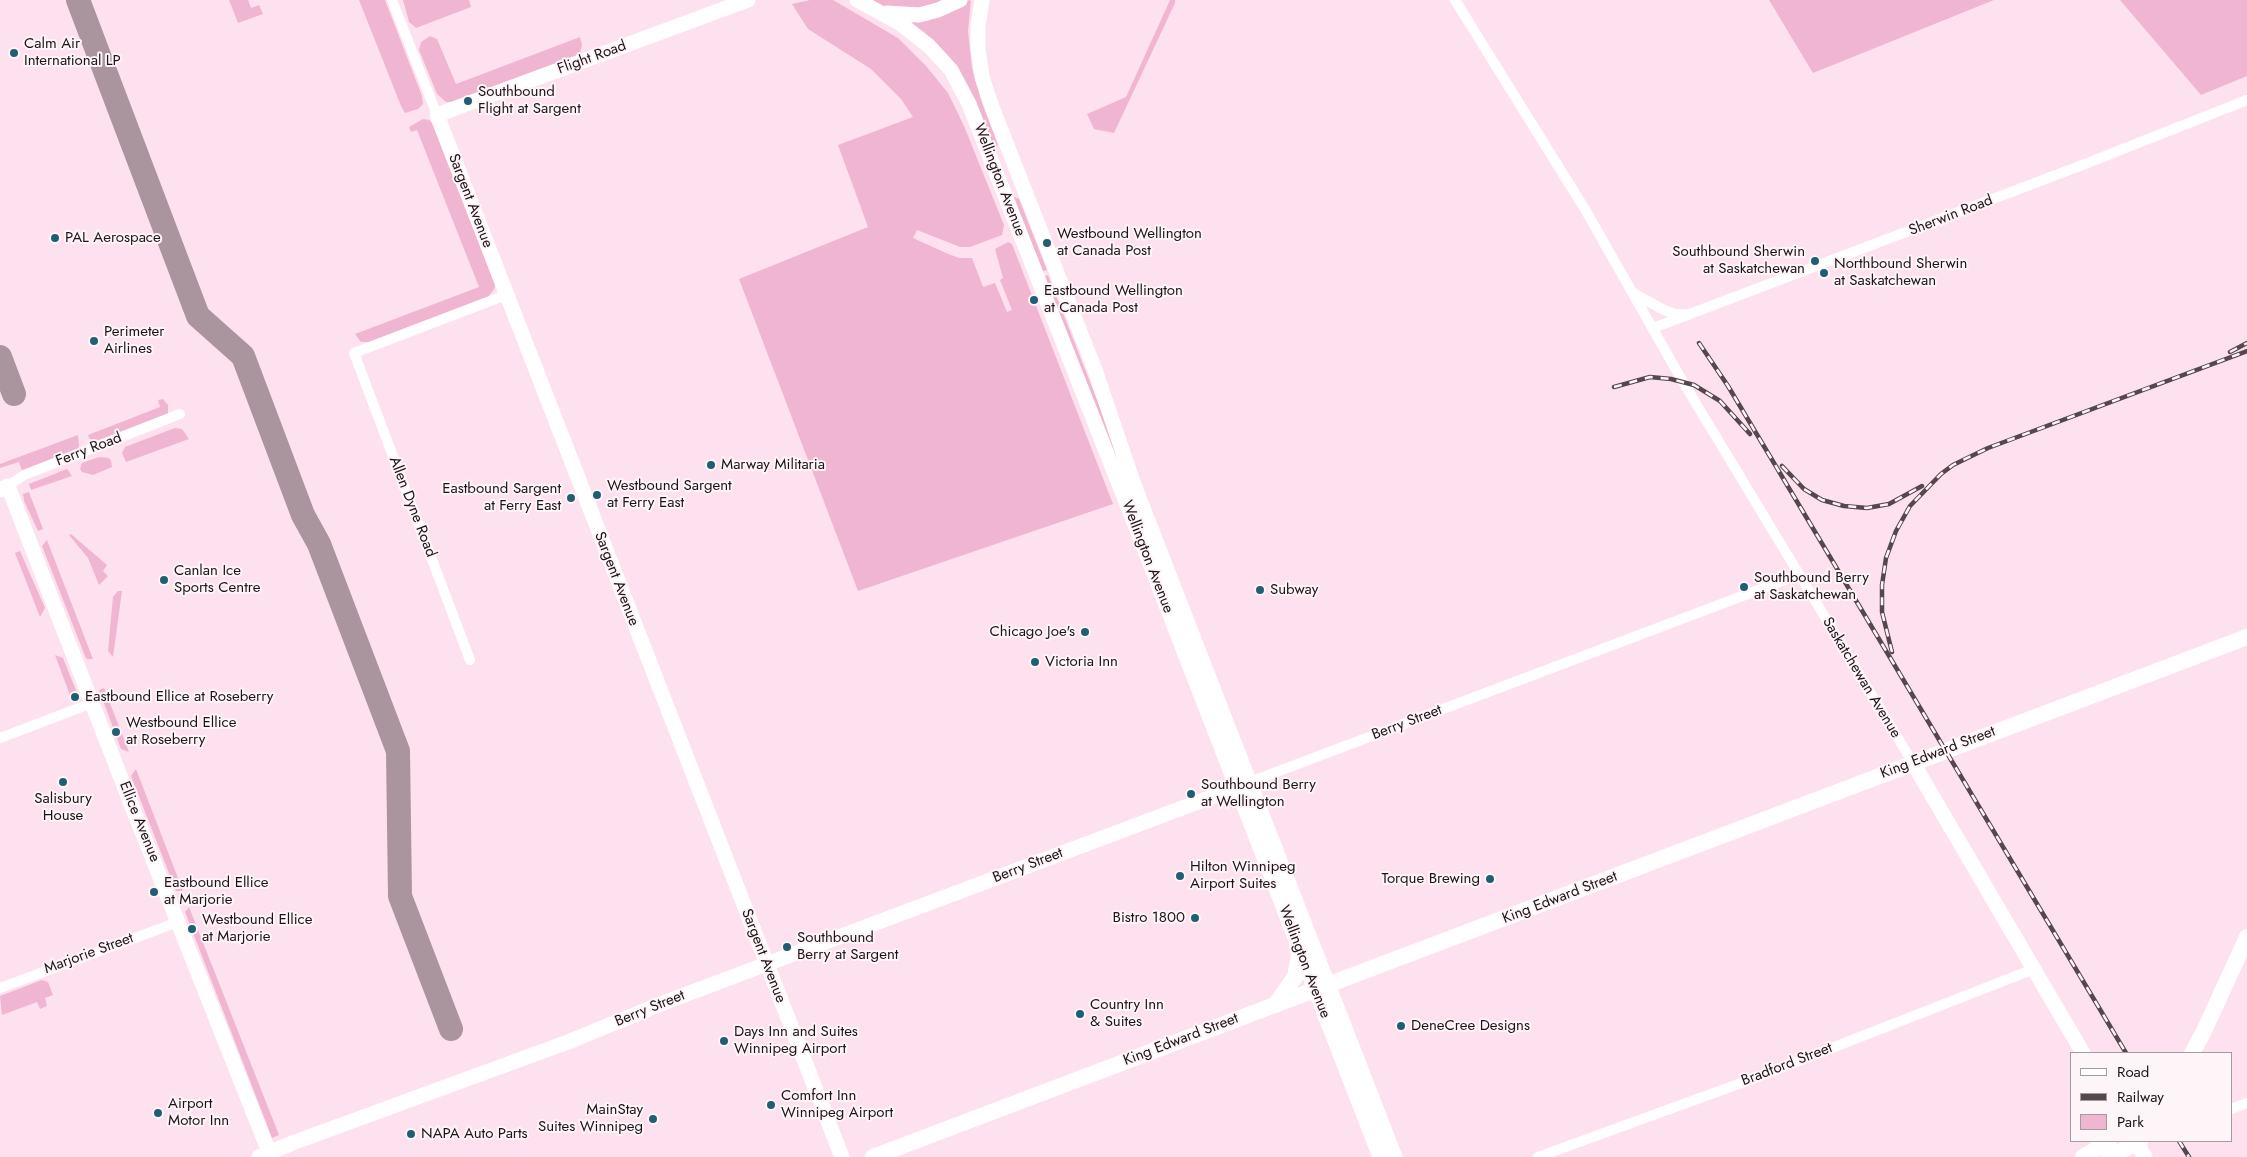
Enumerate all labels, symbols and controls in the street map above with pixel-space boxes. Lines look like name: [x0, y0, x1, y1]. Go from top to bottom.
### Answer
place label: Calm Air International LP: [24, 35, 121, 70]
street label: Flight Road: [555, 37, 629, 79]
marker: Calm Air International LP: [8, 47, 20, 59]
place label: Southbound Flight at Sargent: [478, 83, 581, 118]
marker: Southbound Flight at Sargent: [462, 95, 474, 107]
street label: Wellington Avenue: [969, 121, 1029, 239]
street label: Sargent Avenue: [444, 151, 496, 251]
street label: Sherwin Road: [1907, 192, 1995, 240]
place label: Westbound Wellington at Canada Post: [1057, 225, 1202, 260]
place label: PAL Aerospace: [65, 229, 161, 247]
marker: PAL Aerospace: [49, 232, 61, 244]
marker: Westbound Wellington at Canada Post: [1041, 237, 1053, 249]
place label: Southbound Sherwin at Saskatchewan: [1672, 243, 1805, 278]
marker: Southbound Sherwin at Saskatchewan: [1809, 255, 1821, 267]
place label: Northbound Sherwin at Saskatchewan: [1834, 255, 1967, 290]
marker: Northbound Sherwin at Saskatchewan: [1818, 267, 1830, 279]
place label: Eastbound Wellington at Canada Post: [1044, 282, 1183, 317]
marker: Eastbound Wellington at Canada Post: [1028, 294, 1040, 306]
place label: Perimeter Airlines: [104, 323, 164, 358]
marker: Perimeter Airlines: [88, 335, 100, 347]
street label: Ferry Road: [54, 429, 124, 471]
street label: Allen Dyne Road: [385, 454, 439, 560]
place label: Marway Militaria: [721, 456, 825, 474]
marker: Marway Militaria: [705, 459, 717, 471]
place label: Westbound Sargent at Ferry East: [607, 477, 732, 512]
place label: Eastbound Sargent at Ferry East: [442, 480, 561, 515]
marker: Westbound Sargent at Ferry East: [591, 489, 603, 501]
marker: Eastbound Sargent at Ferry East: [565, 492, 577, 504]
street label: Wellington Avenue: [1117, 498, 1177, 616]
street label: Sargent Avenue: [590, 529, 642, 629]
place label: Canlan Ice Sports Centre: [174, 562, 260, 597]
place label: Southbound Berry at Saskatchewan: [1754, 569, 1869, 604]
marker: Canlan Ice Sports Centre: [158, 574, 170, 586]
place label: Subway: [1270, 581, 1318, 599]
marker: Southbound Berry at Saskatchewan: [1738, 581, 1750, 593]
marker: Subway: [1254, 584, 1266, 596]
street label: Saskatchewan Avenue: [1818, 614, 1904, 742]
place label: Chicago Joe's: [989, 623, 1075, 641]
marker: Chicago Joe's: [1079, 626, 1091, 638]
place label: Victoria Inn: [1045, 653, 1118, 671]
marker: Victoria Inn: [1029, 656, 1041, 668]
place label: Eastbound Ellice at Roseberry: [85, 688, 273, 706]
marker: Eastbound Ellice at Roseberry: [69, 691, 81, 703]
street label: Berry Street: [1369, 701, 1445, 745]
place label: Westbound Ellice at Roseberry: [126, 714, 237, 749]
street label: King Edward Street: [1878, 723, 1998, 783]
marker: Westbound Ellice at Roseberry: [110, 726, 122, 738]
marker: Salisbury House: [57, 776, 69, 788]
place label: Southbound Berry at Wellington: [1201, 776, 1316, 811]
street label: Ellice Avenue: [115, 779, 163, 865]
marker: Southbound Berry at Wellington: [1185, 788, 1197, 800]
place label: Salisbury House: [34, 790, 92, 825]
street label: Berry Street: [990, 844, 1066, 888]
place label: Hilton Winnipeg Airport Suites: [1190, 858, 1295, 893]
street label: King Edward Street: [1500, 868, 1620, 928]
marker: Hilton Winnipeg Airport Suites: [1174, 870, 1186, 882]
place label: Torque Brewing: [1381, 870, 1480, 888]
marker: Torque Brewing: [1484, 873, 1496, 885]
place label: Eastbound Ellice at Marjorie: [164, 874, 269, 909]
marker: Eastbound Ellice at Marjorie: [148, 886, 160, 898]
street label: Wellington Avenue: [1274, 903, 1334, 1021]
street label: Sargent Avenue: [737, 906, 789, 1006]
place label: Bistro 1800: [1113, 909, 1185, 927]
place label: Westbound Ellice at Marjorie: [202, 911, 313, 946]
marker: Bistro 1800: [1189, 912, 1201, 924]
marker: Westbound Ellice at Marjorie: [186, 923, 198, 935]
place label: Southbound Berry at Sargent: [797, 929, 898, 964]
street label: Marjorie Street: [42, 930, 136, 978]
marker: Southbound Berry at Sargent: [781, 941, 793, 953]
street label: Berry Street: [612, 987, 688, 1031]
place label: Country Inn & Suites: [1090, 996, 1164, 1031]
marker: Country Inn & Suites: [1074, 1008, 1086, 1020]
street label: King Edward Street: [1121, 1010, 1241, 1070]
place label: DeneCree Designs: [1411, 1017, 1530, 1035]
marker: DeneCree Designs: [1395, 1020, 1407, 1032]
place label: Days Inn and Suites Winnipeg Airport: [734, 1023, 858, 1058]
marker: Days Inn and Suites Winnipeg Airport: [718, 1035, 730, 1047]
street label: Bradford Street: [1739, 1039, 1835, 1091]
legend: [2070, 1052, 2232, 1142]
text: Road: [2117, 1061, 2149, 1083]
text: Railway: [2117, 1086, 2164, 1108]
place label: Comfort Inn Winnipeg Airport: [781, 1087, 893, 1122]
place label: Airport Motor Inn: [168, 1095, 229, 1130]
marker: Comfort Inn Winnipeg Airport: [765, 1099, 777, 1111]
place label: MainStay Suites Winnipeg: [538, 1101, 643, 1136]
marker: Airport Motor Inn: [152, 1107, 164, 1119]
text: Park: [2117, 1111, 2144, 1133]
marker: MainStay Suites Winnipeg: [647, 1113, 659, 1125]
place label: NAPA Auto Parts: [421, 1125, 528, 1143]
marker: NAPA Auto Parts: [405, 1128, 417, 1140]

